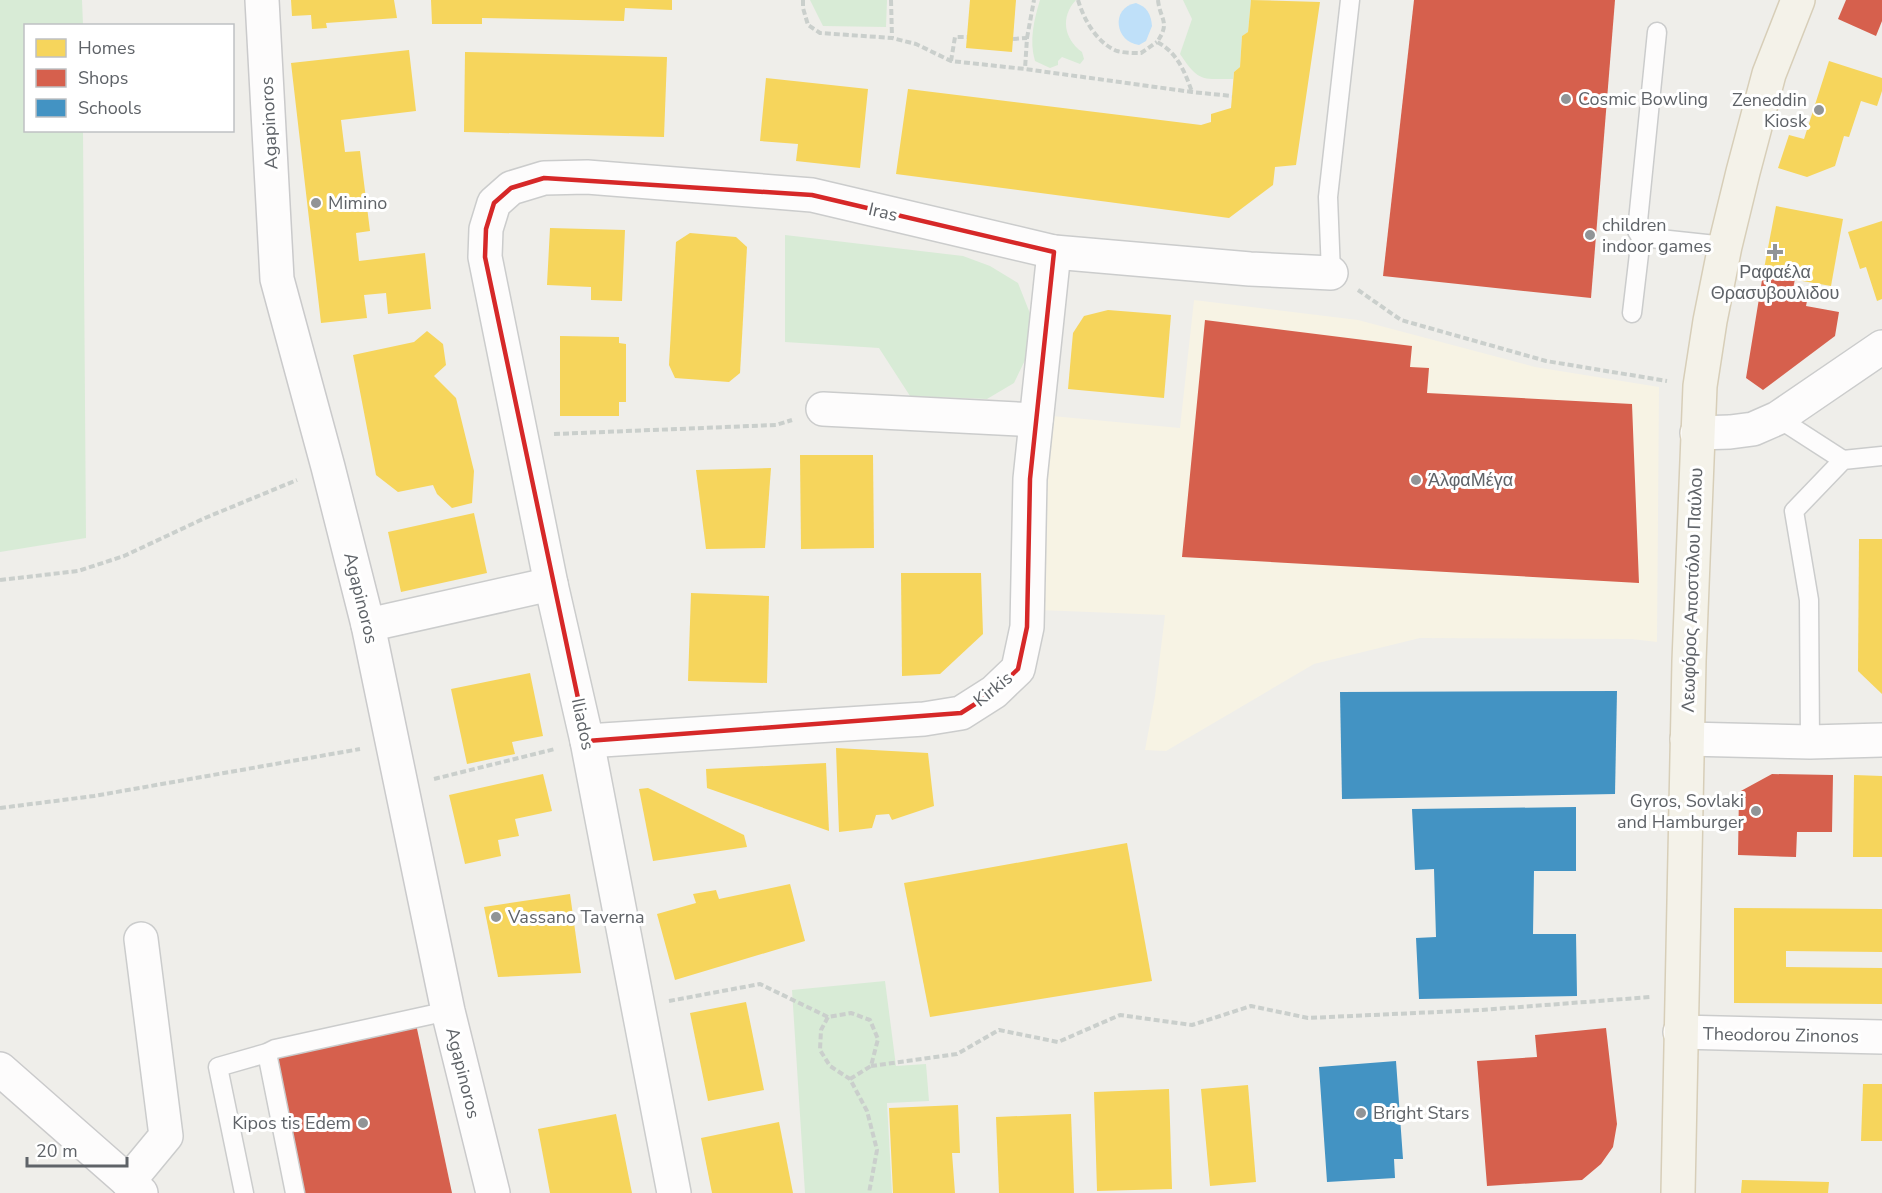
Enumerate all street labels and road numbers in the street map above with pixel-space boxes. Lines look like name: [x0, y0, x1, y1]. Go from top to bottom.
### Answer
street label: Agapinoros: [255, 76, 283, 170]
street label: Iras: [866, 197, 900, 227]
street label: Λεωφόρος Αποστόλου Παύλου: [1676, 467, 1708, 713]
street label: Agapinoros: [338, 550, 384, 646]
street label: Kirkis: [968, 666, 1018, 712]
street label: Iliados: [566, 696, 600, 752]
street label: Theodorou Zinonos: [1703, 1022, 1859, 1048]
street label: Agapinoros: [440, 1025, 486, 1121]

